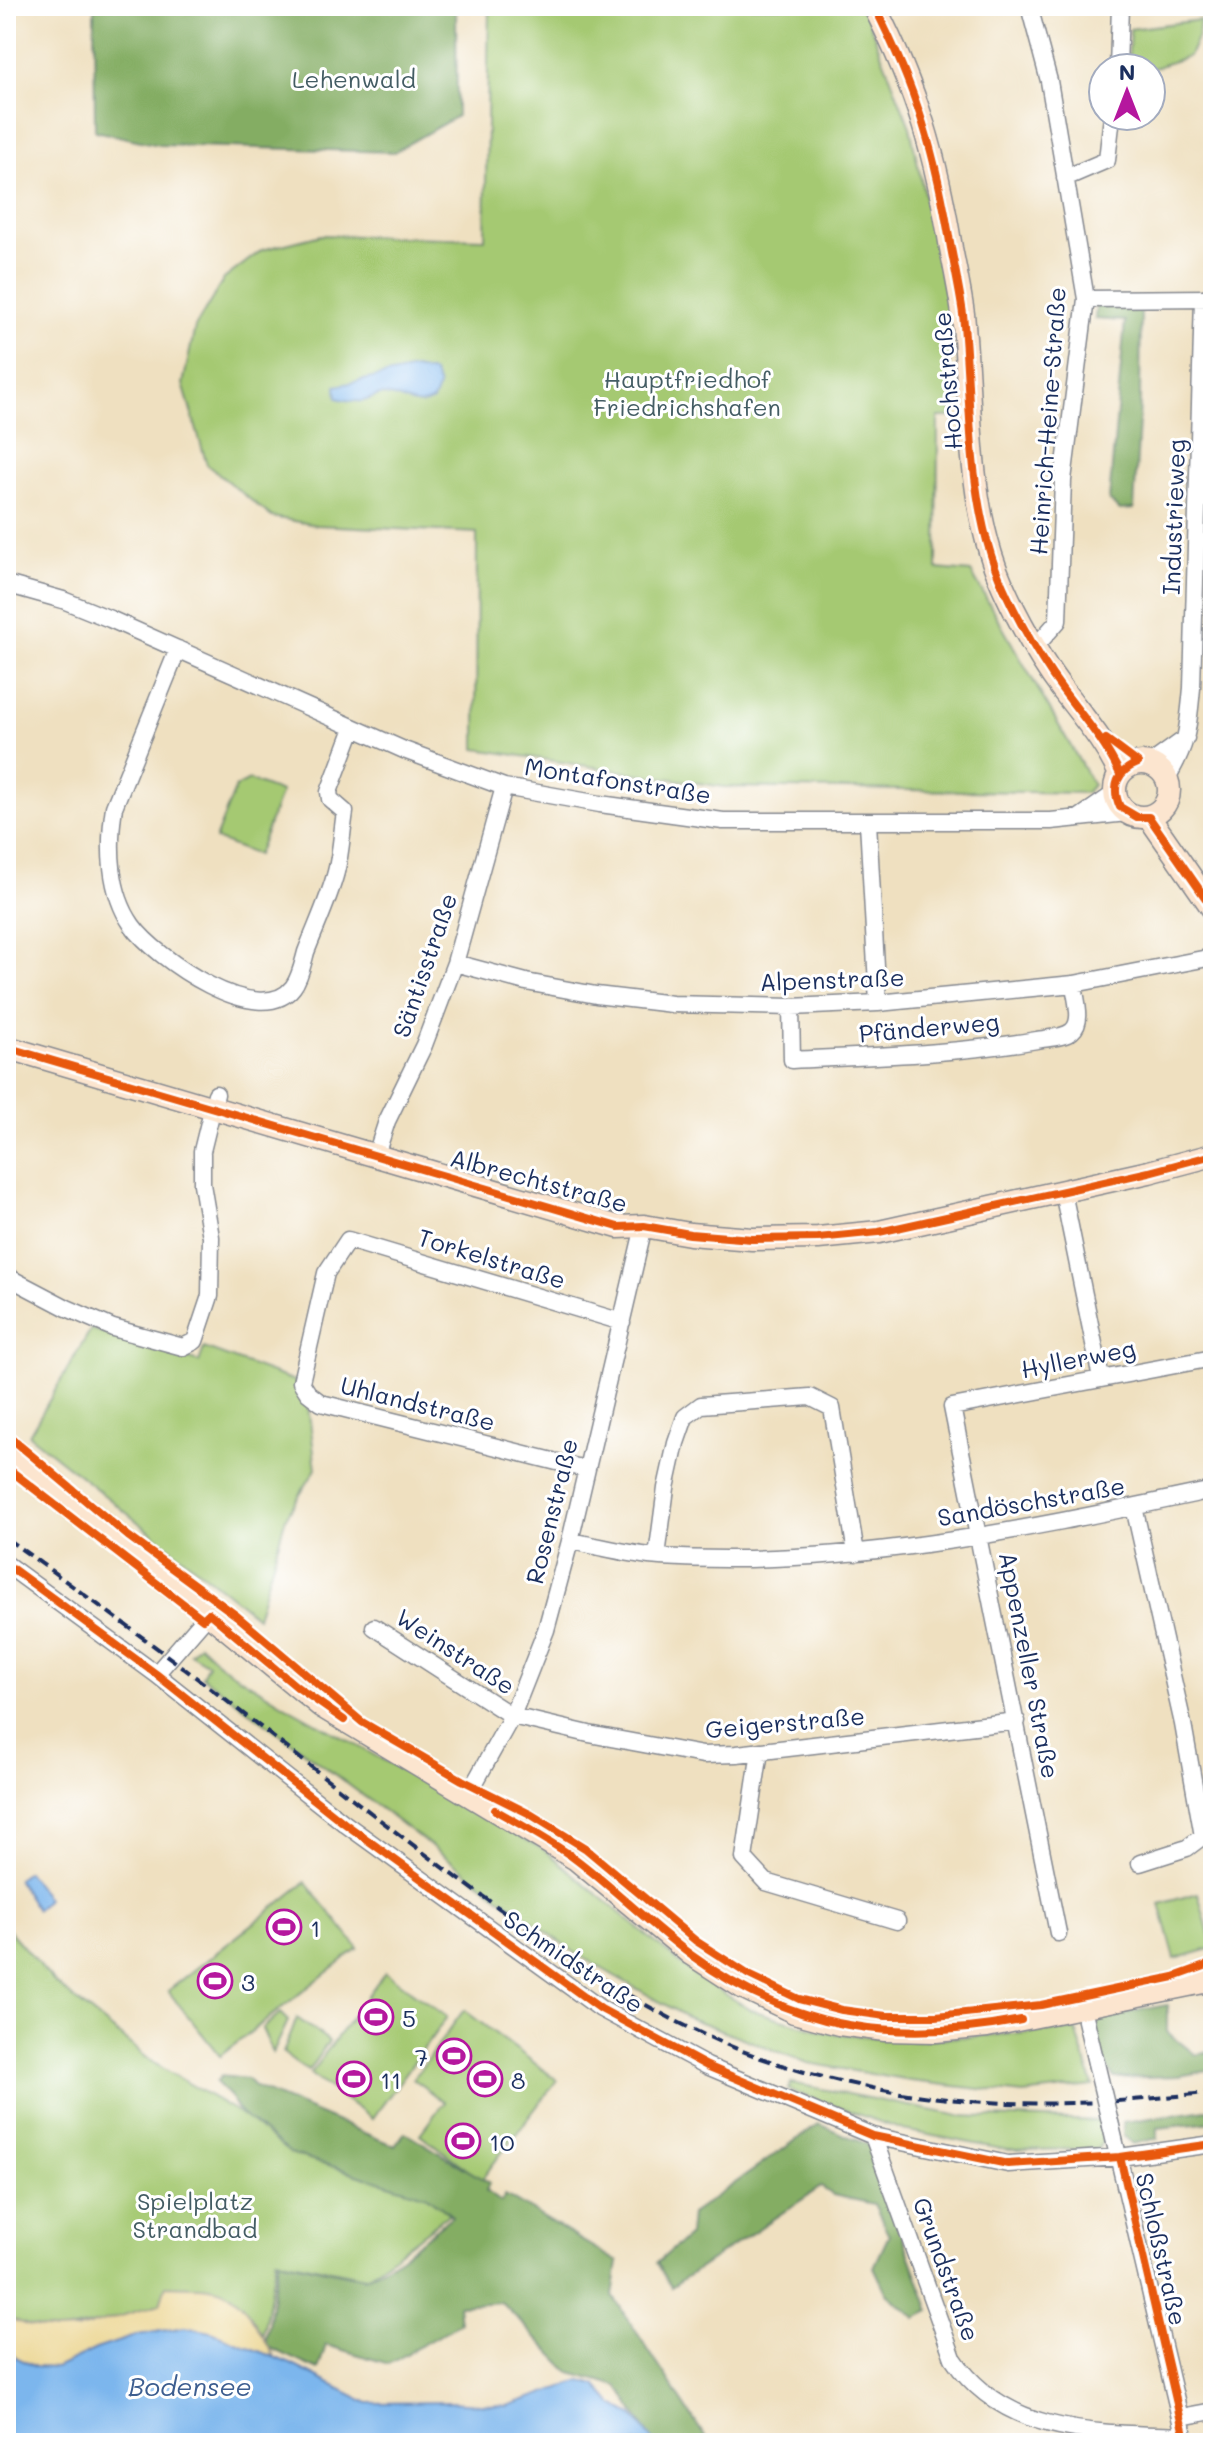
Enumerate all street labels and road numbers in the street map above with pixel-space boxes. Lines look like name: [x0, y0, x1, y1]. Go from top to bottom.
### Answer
street label: Heinrich-Heine-Straße: [1022, 286, 1072, 556]
street label: Hochstraße: [926, 311, 968, 451]
street label: Industrieweg: [1155, 438, 1191, 596]
street label: Montafonstraße: [523, 750, 713, 810]
street label: Säntisstraße: [385, 889, 463, 1041]
street label: Alpenstraße: [759, 961, 905, 997]
street label: Pfänderweg: [858, 1005, 1000, 1049]
street label: Albrechtstraße: [447, 1141, 631, 1219]
street label: Torkelstraße: [415, 1221, 569, 1295]
street label: Hyllerweg: [1018, 1332, 1138, 1384]
street label: Uhlandstraße: [337, 1369, 499, 1437]
street label: Rosenstraße: [518, 1435, 584, 1587]
street label: Sandöschstraße: [935, 1469, 1127, 1533]
street label: Appenzeller Straße: [993, 1549, 1067, 1781]
street label: Weinstraße: [391, 1601, 521, 1701]
street label: Geigerstraße: [704, 1700, 866, 1744]
street label: Schmidstraße: [498, 1903, 650, 2019]
street label: Schloßstraße: [1129, 2170, 1195, 2328]
street label: Grundstraße: [907, 2193, 987, 2345]

